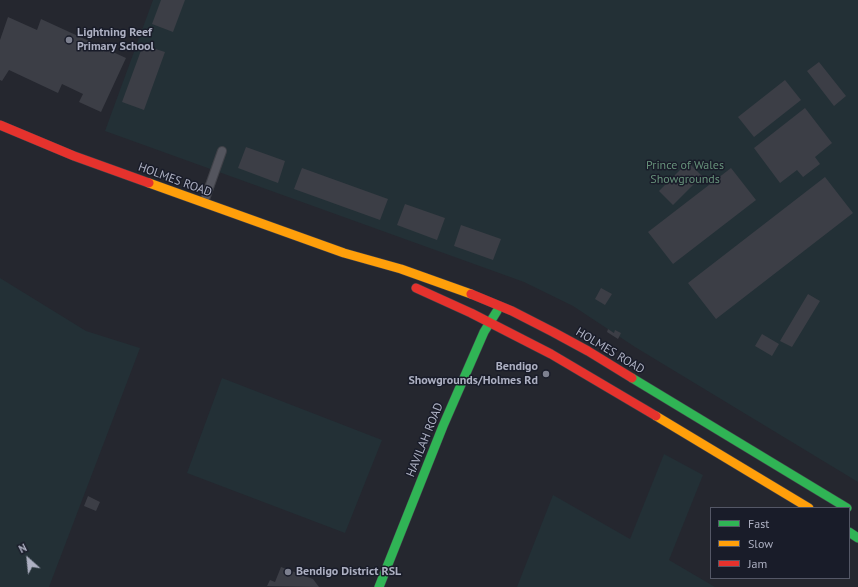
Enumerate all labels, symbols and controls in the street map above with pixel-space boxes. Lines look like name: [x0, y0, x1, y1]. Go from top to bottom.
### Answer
place label: Lightning Reef Primary School: [77, 26, 154, 54]
marker: Lightning Reef Primary School: [64, 35, 74, 45]
park label: Prince of Wales Showgrounds: [646, 159, 724, 187]
street label: HOLMES ROAD: [136, 160, 214, 200]
street label: HOLMES ROAD: [573, 325, 647, 377]
place label: Bendigo Showgrounds/Holmes Rd: [408, 360, 538, 388]
marker: Bendigo Showgrounds/Holmes Rd: [541, 369, 551, 379]
street label: HAVILAH ROAD: [404, 401, 446, 479]
legend: [710, 507, 850, 579]
text: Fast: [748, 516, 769, 531]
text: Slow: [748, 536, 773, 551]
north arrow: [8, 539, 48, 579]
text: N: [16, 540, 29, 556]
text: Jam: [748, 556, 767, 571]
place label: Bendigo District RSL: [296, 565, 401, 579]
marker: Bendigo District RSL: [283, 567, 293, 577]

